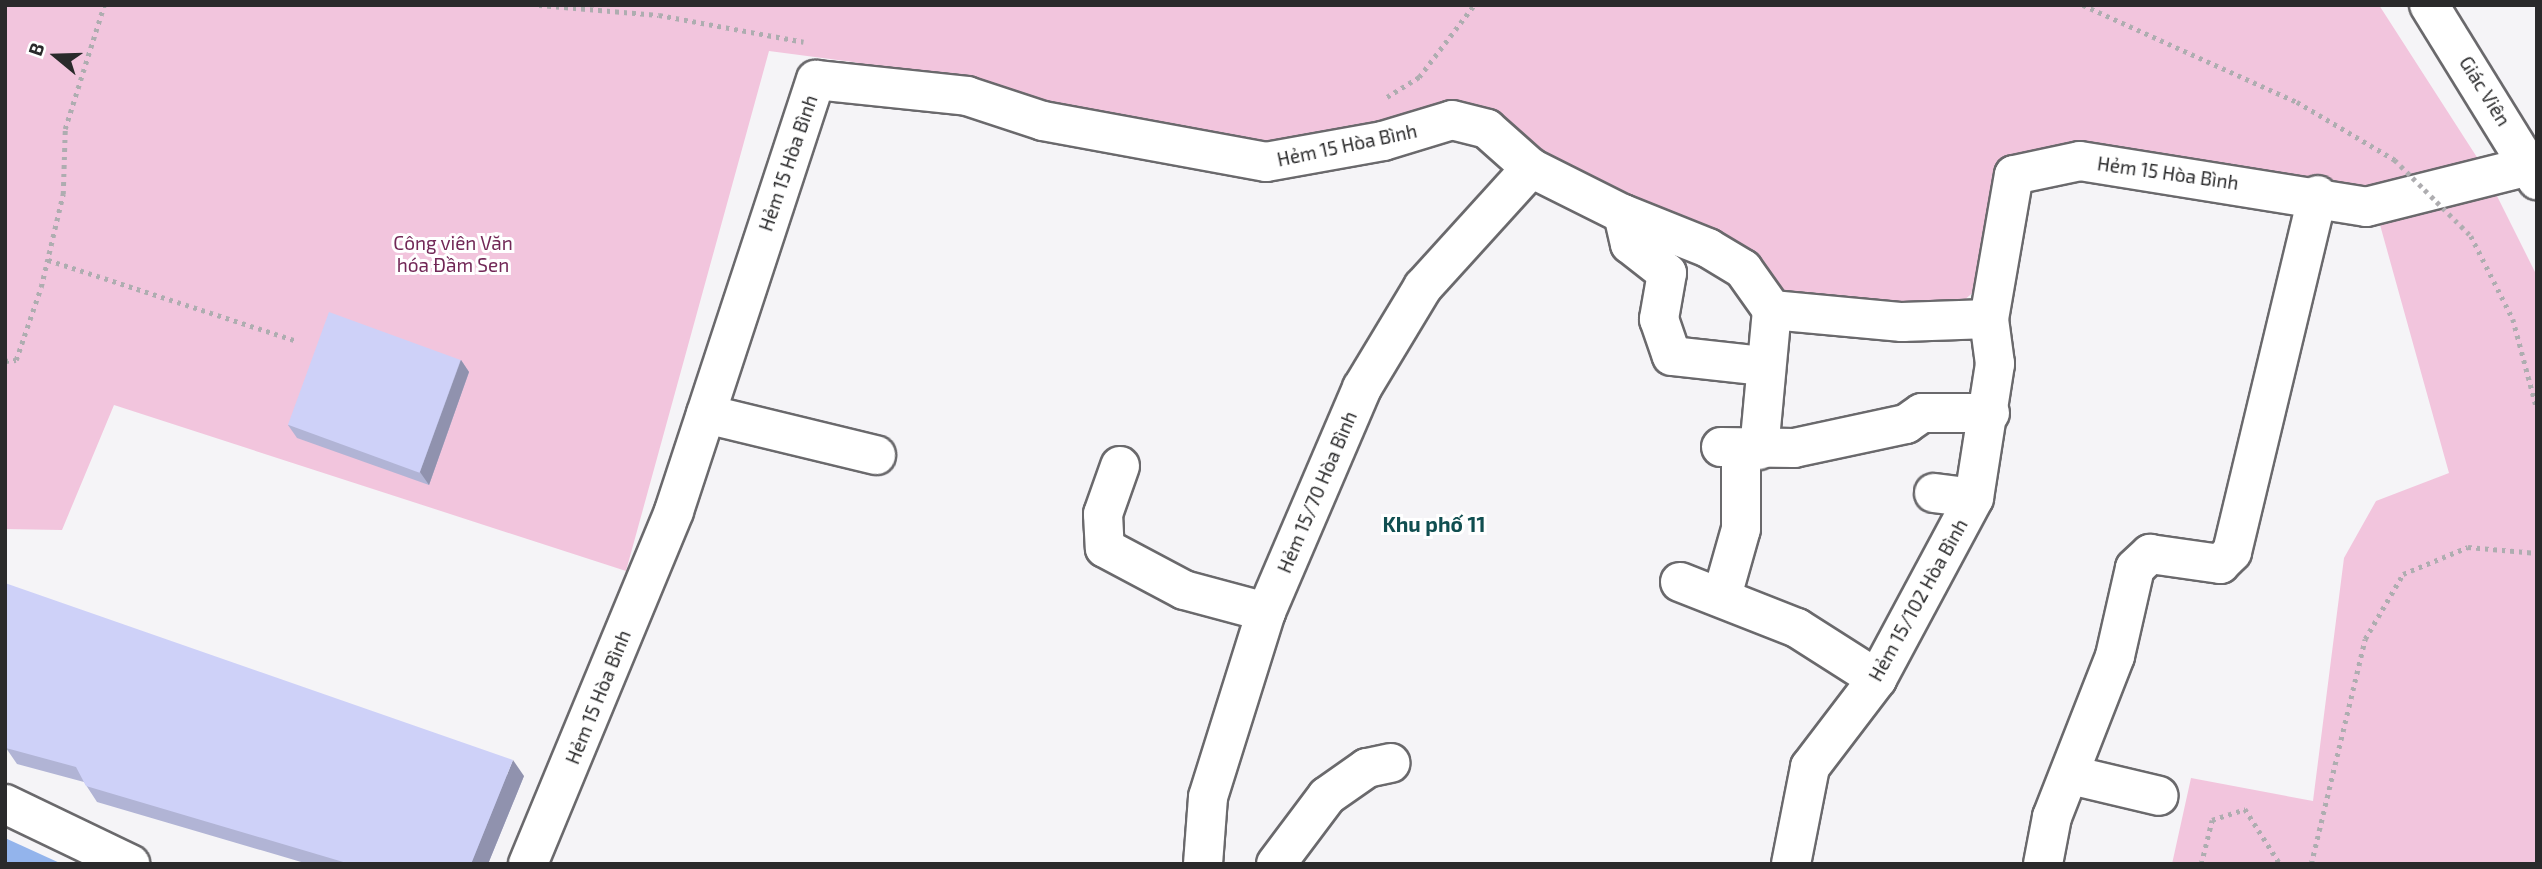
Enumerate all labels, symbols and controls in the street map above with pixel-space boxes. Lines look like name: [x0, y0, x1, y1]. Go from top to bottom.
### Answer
north arrow: [21, 21, 91, 91]
text: B: [23, 40, 49, 59]
street label: Giác Viên: [2455, 52, 2515, 130]
street label: Hẻm 15 Hòa Bình: [754, 92, 822, 234]
street label: Hẻm 15 Hòa Bình: [1275, 119, 1419, 171]
street label: Hẻm 15 Hòa Bình: [2096, 152, 2240, 194]
park label: Công viên Văn hóa Đầm Sen: [393, 232, 513, 276]
street label: Hẻm 15/70 Hòa Bình: [1273, 408, 1361, 576]
district label: Khu phố 11: [1382, 511, 1486, 537]
street label: Hẻm 15/102 Hòa Bình: [1864, 515, 1972, 685]
street label: Hẻm 15 Hòa Bình: [561, 627, 635, 767]

